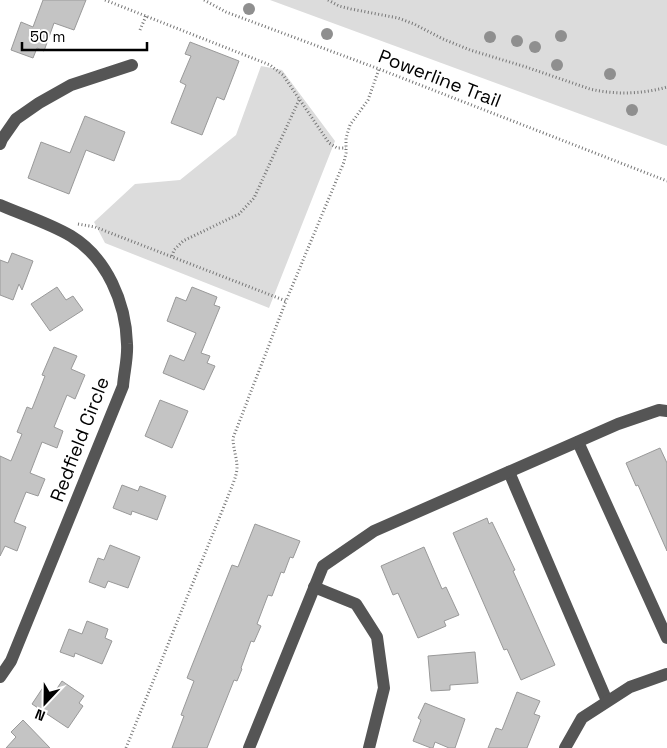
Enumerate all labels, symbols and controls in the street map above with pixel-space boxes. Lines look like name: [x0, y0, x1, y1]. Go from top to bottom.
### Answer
scale bar: [22, 20, 148, 52]
text: 50 m: [30, 27, 65, 46]
street label: Powerline Trail: [375, 44, 505, 113]
street label: Redfield Circle: [44, 373, 115, 505]
north arrow: [20, 678, 70, 728]
text: N: [32, 705, 48, 725]

